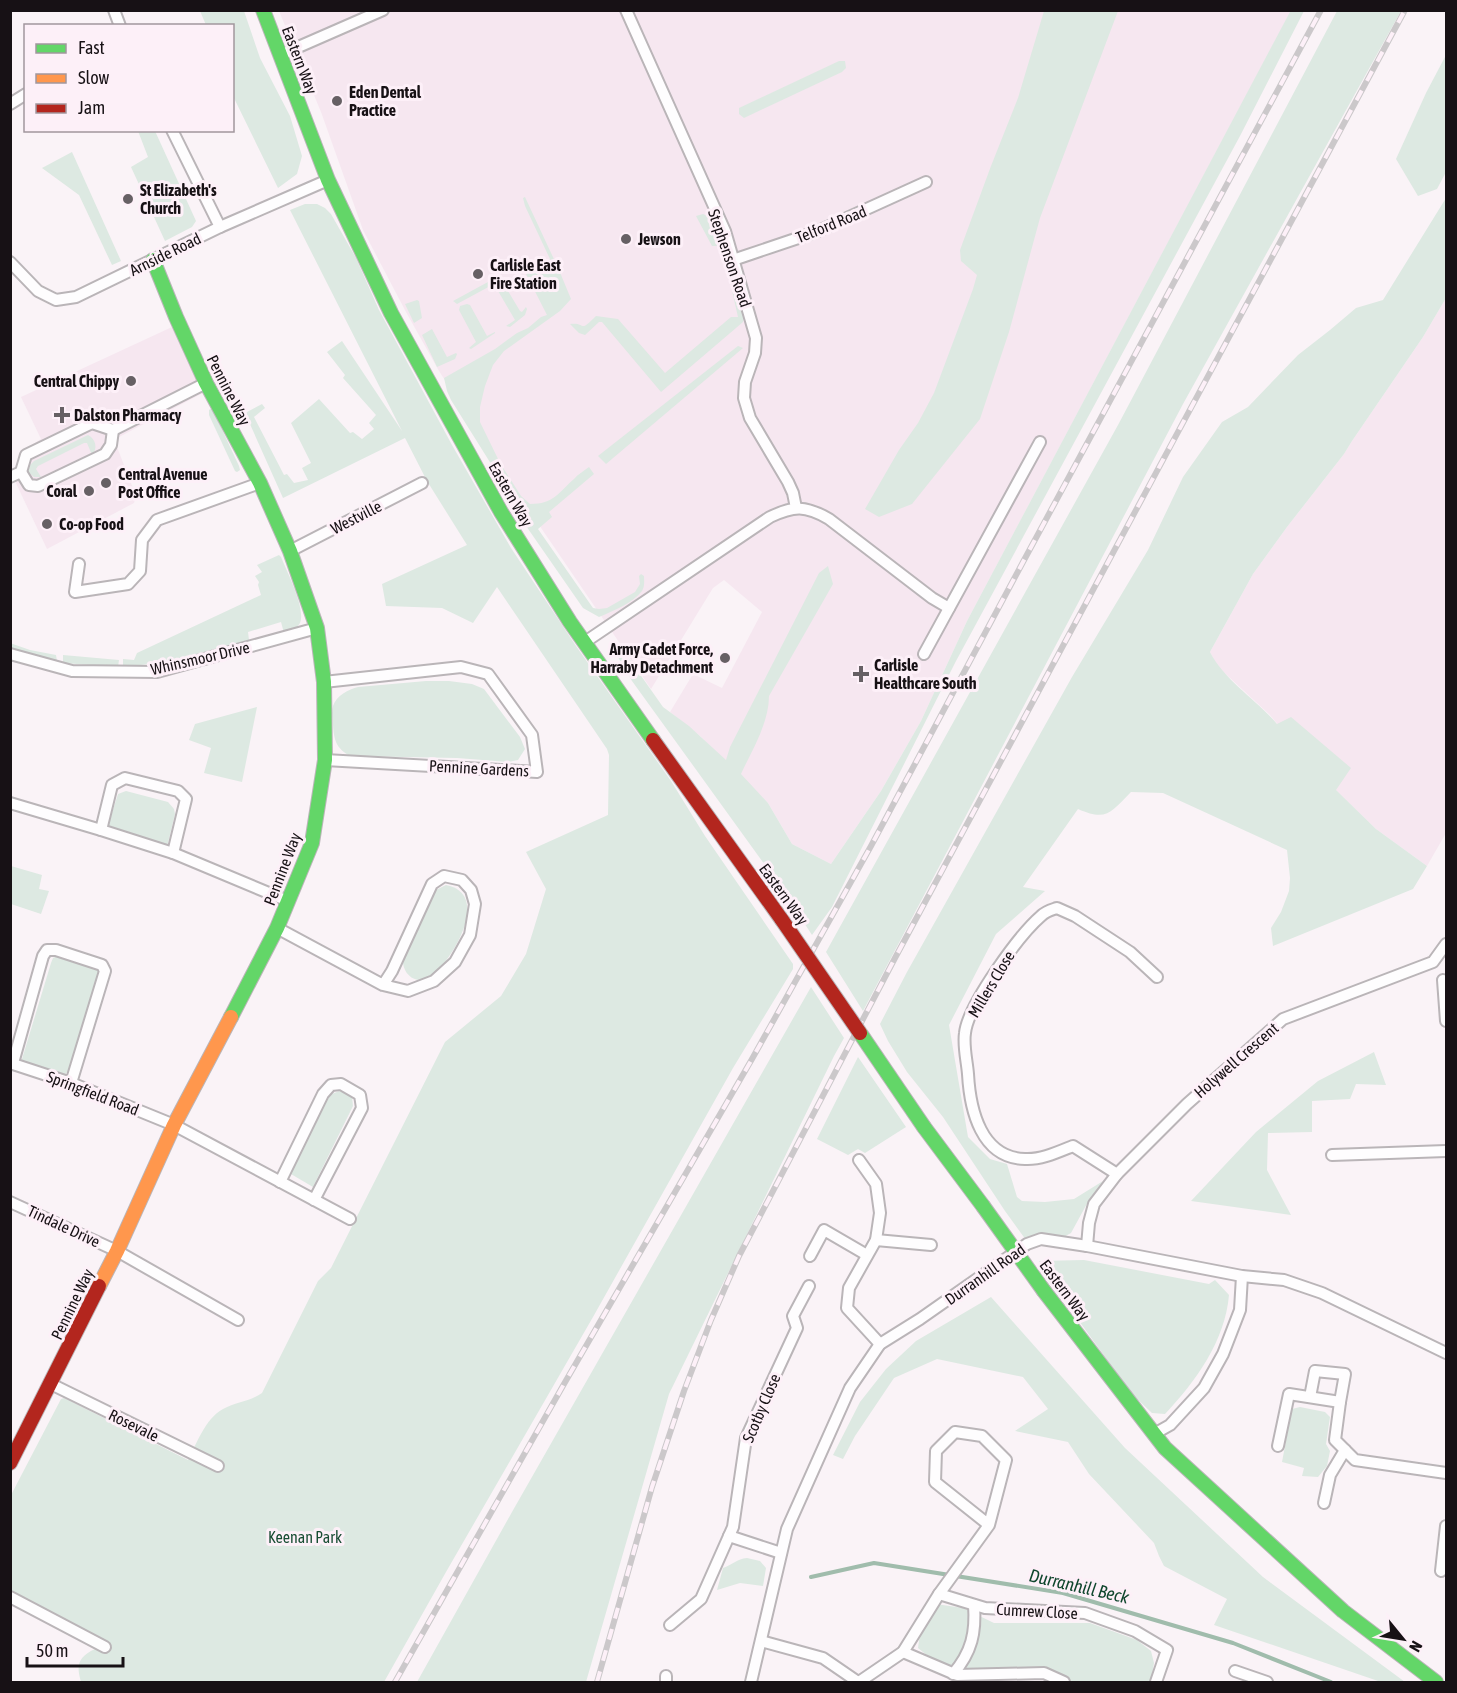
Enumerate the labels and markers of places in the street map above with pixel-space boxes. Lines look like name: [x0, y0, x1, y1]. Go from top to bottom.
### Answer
place label: Eden Dental Practice: [349, 83, 422, 119]
marker: Eden Dental Practice: [330, 94, 344, 108]
place label: St Elizabeth's Church: [140, 181, 217, 217]
marker: St Elizabeth's Church: [121, 192, 135, 206]
place label: Jewson: [637, 230, 681, 248]
marker: Jewson: [619, 232, 633, 246]
place label: Carlisle East Fire Station: [490, 256, 561, 292]
marker: Carlisle East Fire Station: [471, 267, 485, 281]
place label: Central Chippy: [34, 372, 119, 390]
marker: Central Chippy: [124, 374, 138, 388]
place label: Dalston Pharmacy: [74, 406, 182, 424]
marker: Dalston Pharmacy: [55, 408, 69, 422]
place label: Central Avenue Post Office: [118, 465, 207, 501]
marker: Central Avenue Post Office: [99, 476, 113, 490]
place label: Coral: [46, 482, 78, 500]
marker: Coral: [82, 484, 96, 498]
place label: Co-op Food: [59, 515, 124, 533]
marker: Co-op Food: [40, 517, 54, 531]
place label: Army Cadet Force, Harraby Detachment: [590, 640, 713, 676]
marker: Army Cadet Force, Harraby Detachment: [718, 651, 732, 665]
place label: Carlisle Healthcare South: [874, 656, 977, 692]
marker: Carlisle Healthcare South: [852, 665, 870, 683]

